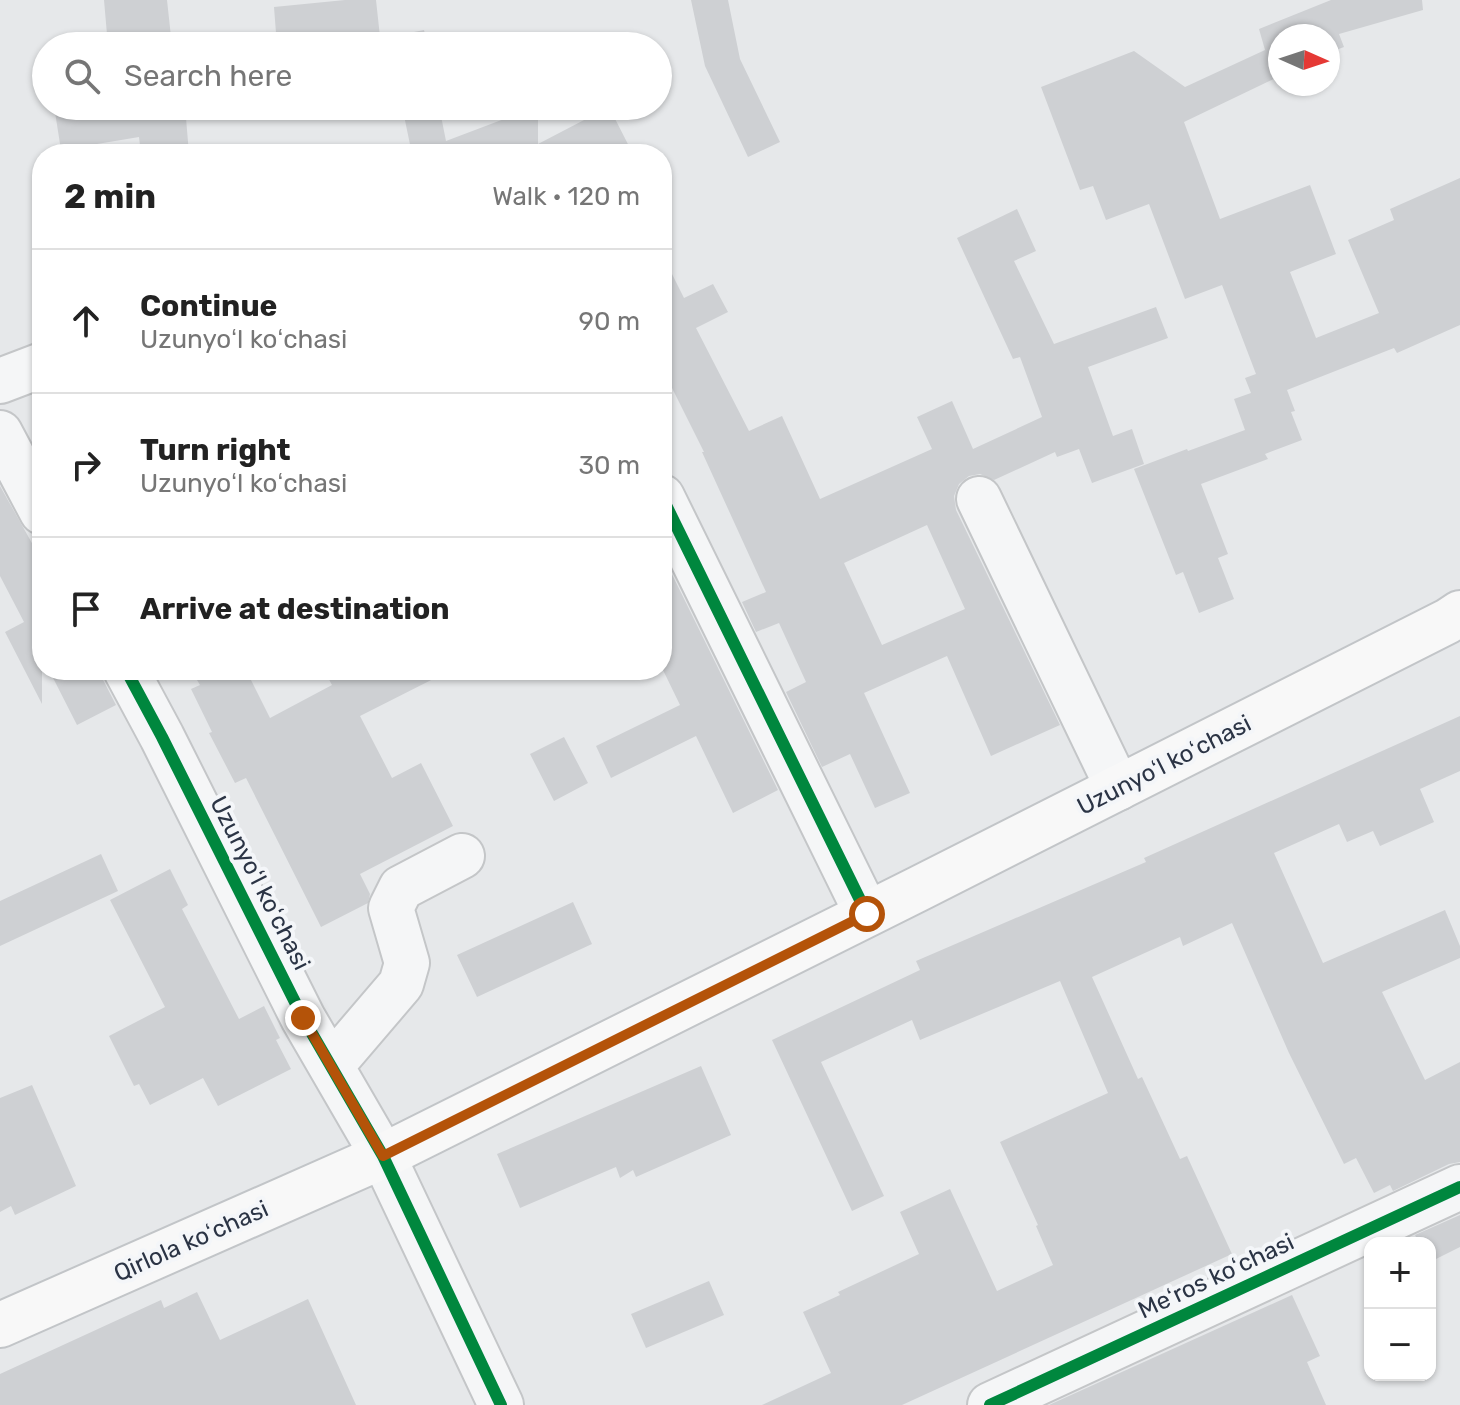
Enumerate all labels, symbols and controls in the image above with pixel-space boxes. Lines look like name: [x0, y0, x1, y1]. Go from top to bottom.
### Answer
north arrow: [1268, 24, 1340, 96]
search box: [32, 32, 672, 120]
icon: search: [60, 54, 104, 98]
text: Search here: [124, 58, 292, 94]
text: 2 min: [64, 176, 156, 217]
text: Walk · 120 m: [492, 181, 640, 212]
text: Continue: [140, 288, 277, 324]
icon: ahead: [64, 299, 108, 343]
text: 90 m: [579, 306, 640, 337]
text: Uzunyoʻl koʻchasi: [140, 324, 347, 355]
text: Turn right: [140, 432, 291, 468]
icon: right: [64, 443, 108, 487]
text: 30 m: [578, 450, 640, 481]
text: Uzunyoʻl koʻchasi: [140, 468, 347, 499]
icon: arrive: [64, 587, 108, 631]
text: Arrive at destination: [140, 591, 450, 627]
street label: Uzunyoʻl koʻchasi: [1072, 709, 1256, 821]
street label: Uzunyoʻl koʻchasi: [204, 791, 316, 975]
route start: [849, 896, 885, 932]
route end: [285, 1000, 321, 1036]
street label: Qirlola koʻchasi: [110, 1194, 272, 1288]
street label: Meʻros koʻchasi: [1134, 1228, 1298, 1324]
map controls: [1364, 1237, 1436, 1381]
button: +: [1364, 1237, 1436, 1309]
button: −: [1364, 1309, 1436, 1381]

